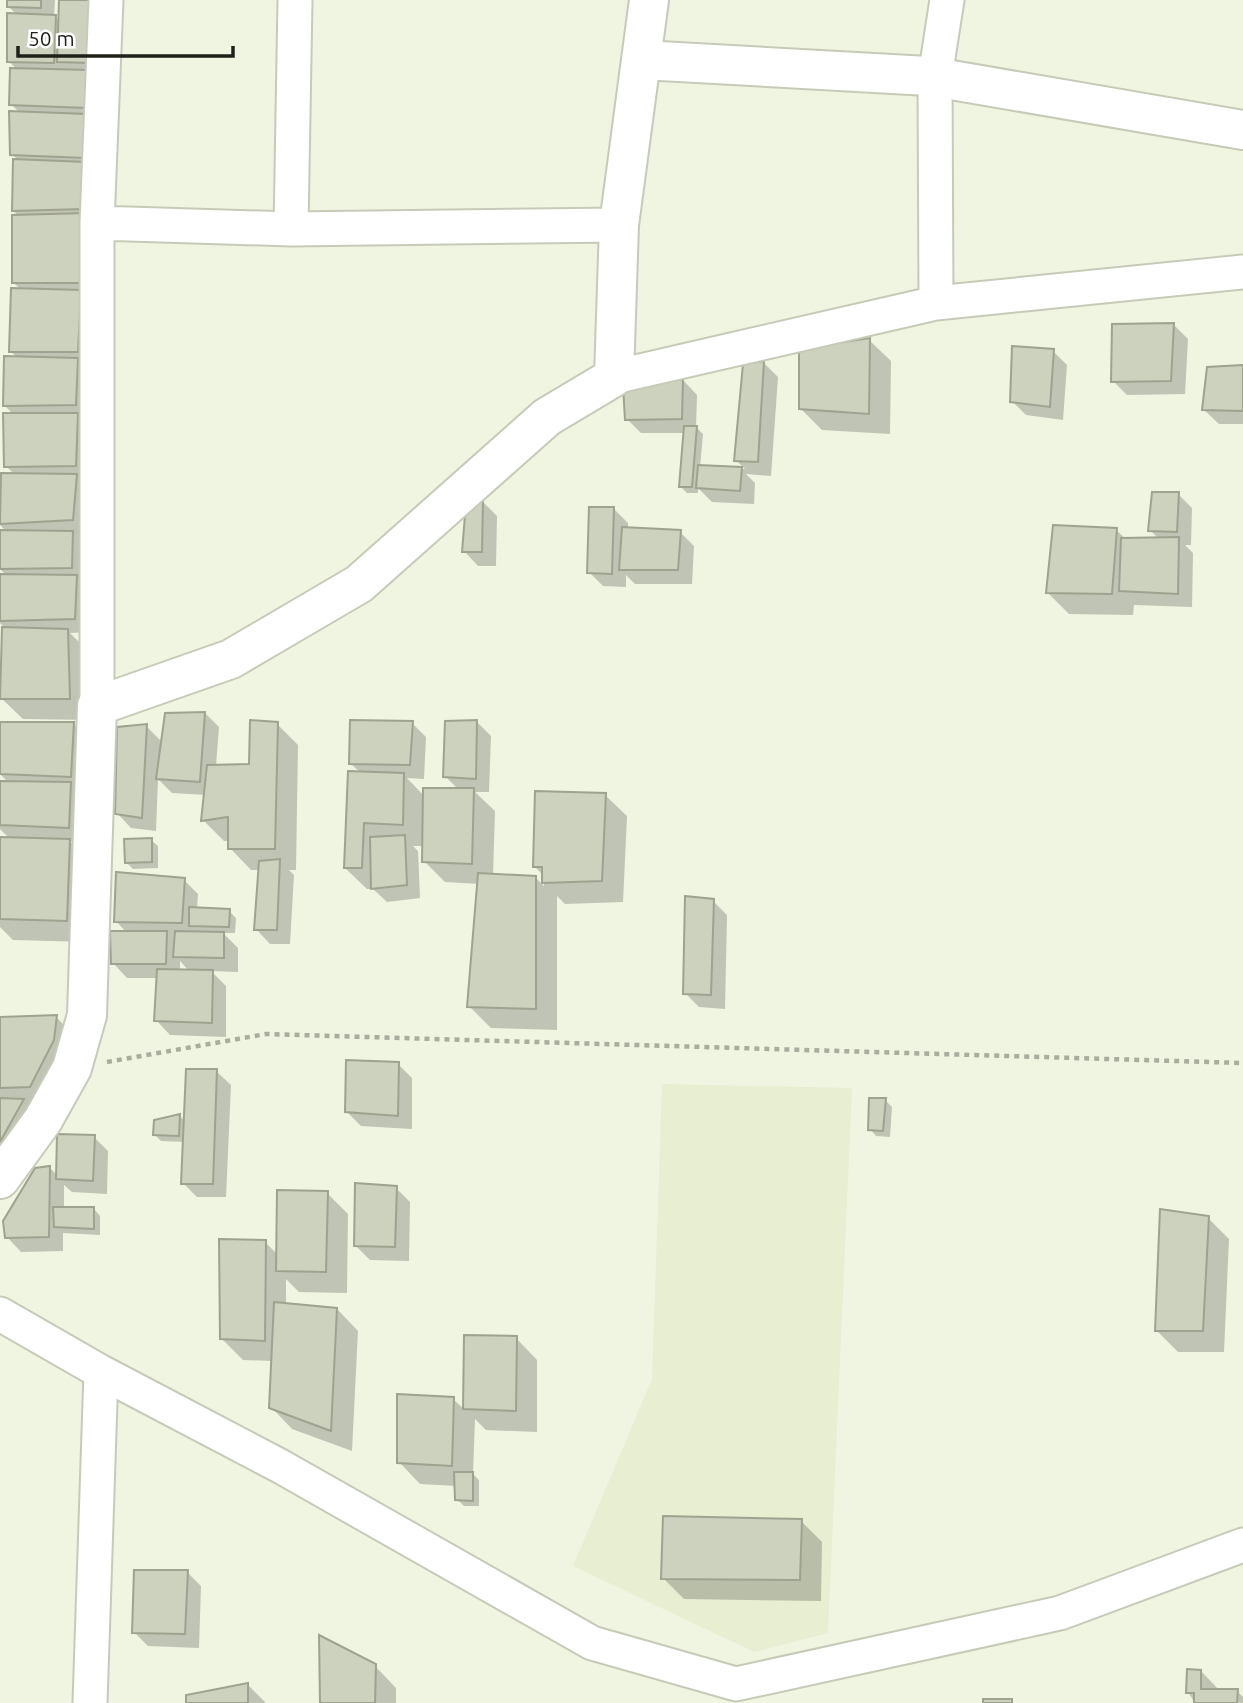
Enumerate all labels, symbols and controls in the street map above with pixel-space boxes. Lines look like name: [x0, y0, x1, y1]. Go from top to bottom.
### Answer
scale bar: [18, 14, 233, 58]
text: 50 m: [28, 26, 75, 50]

